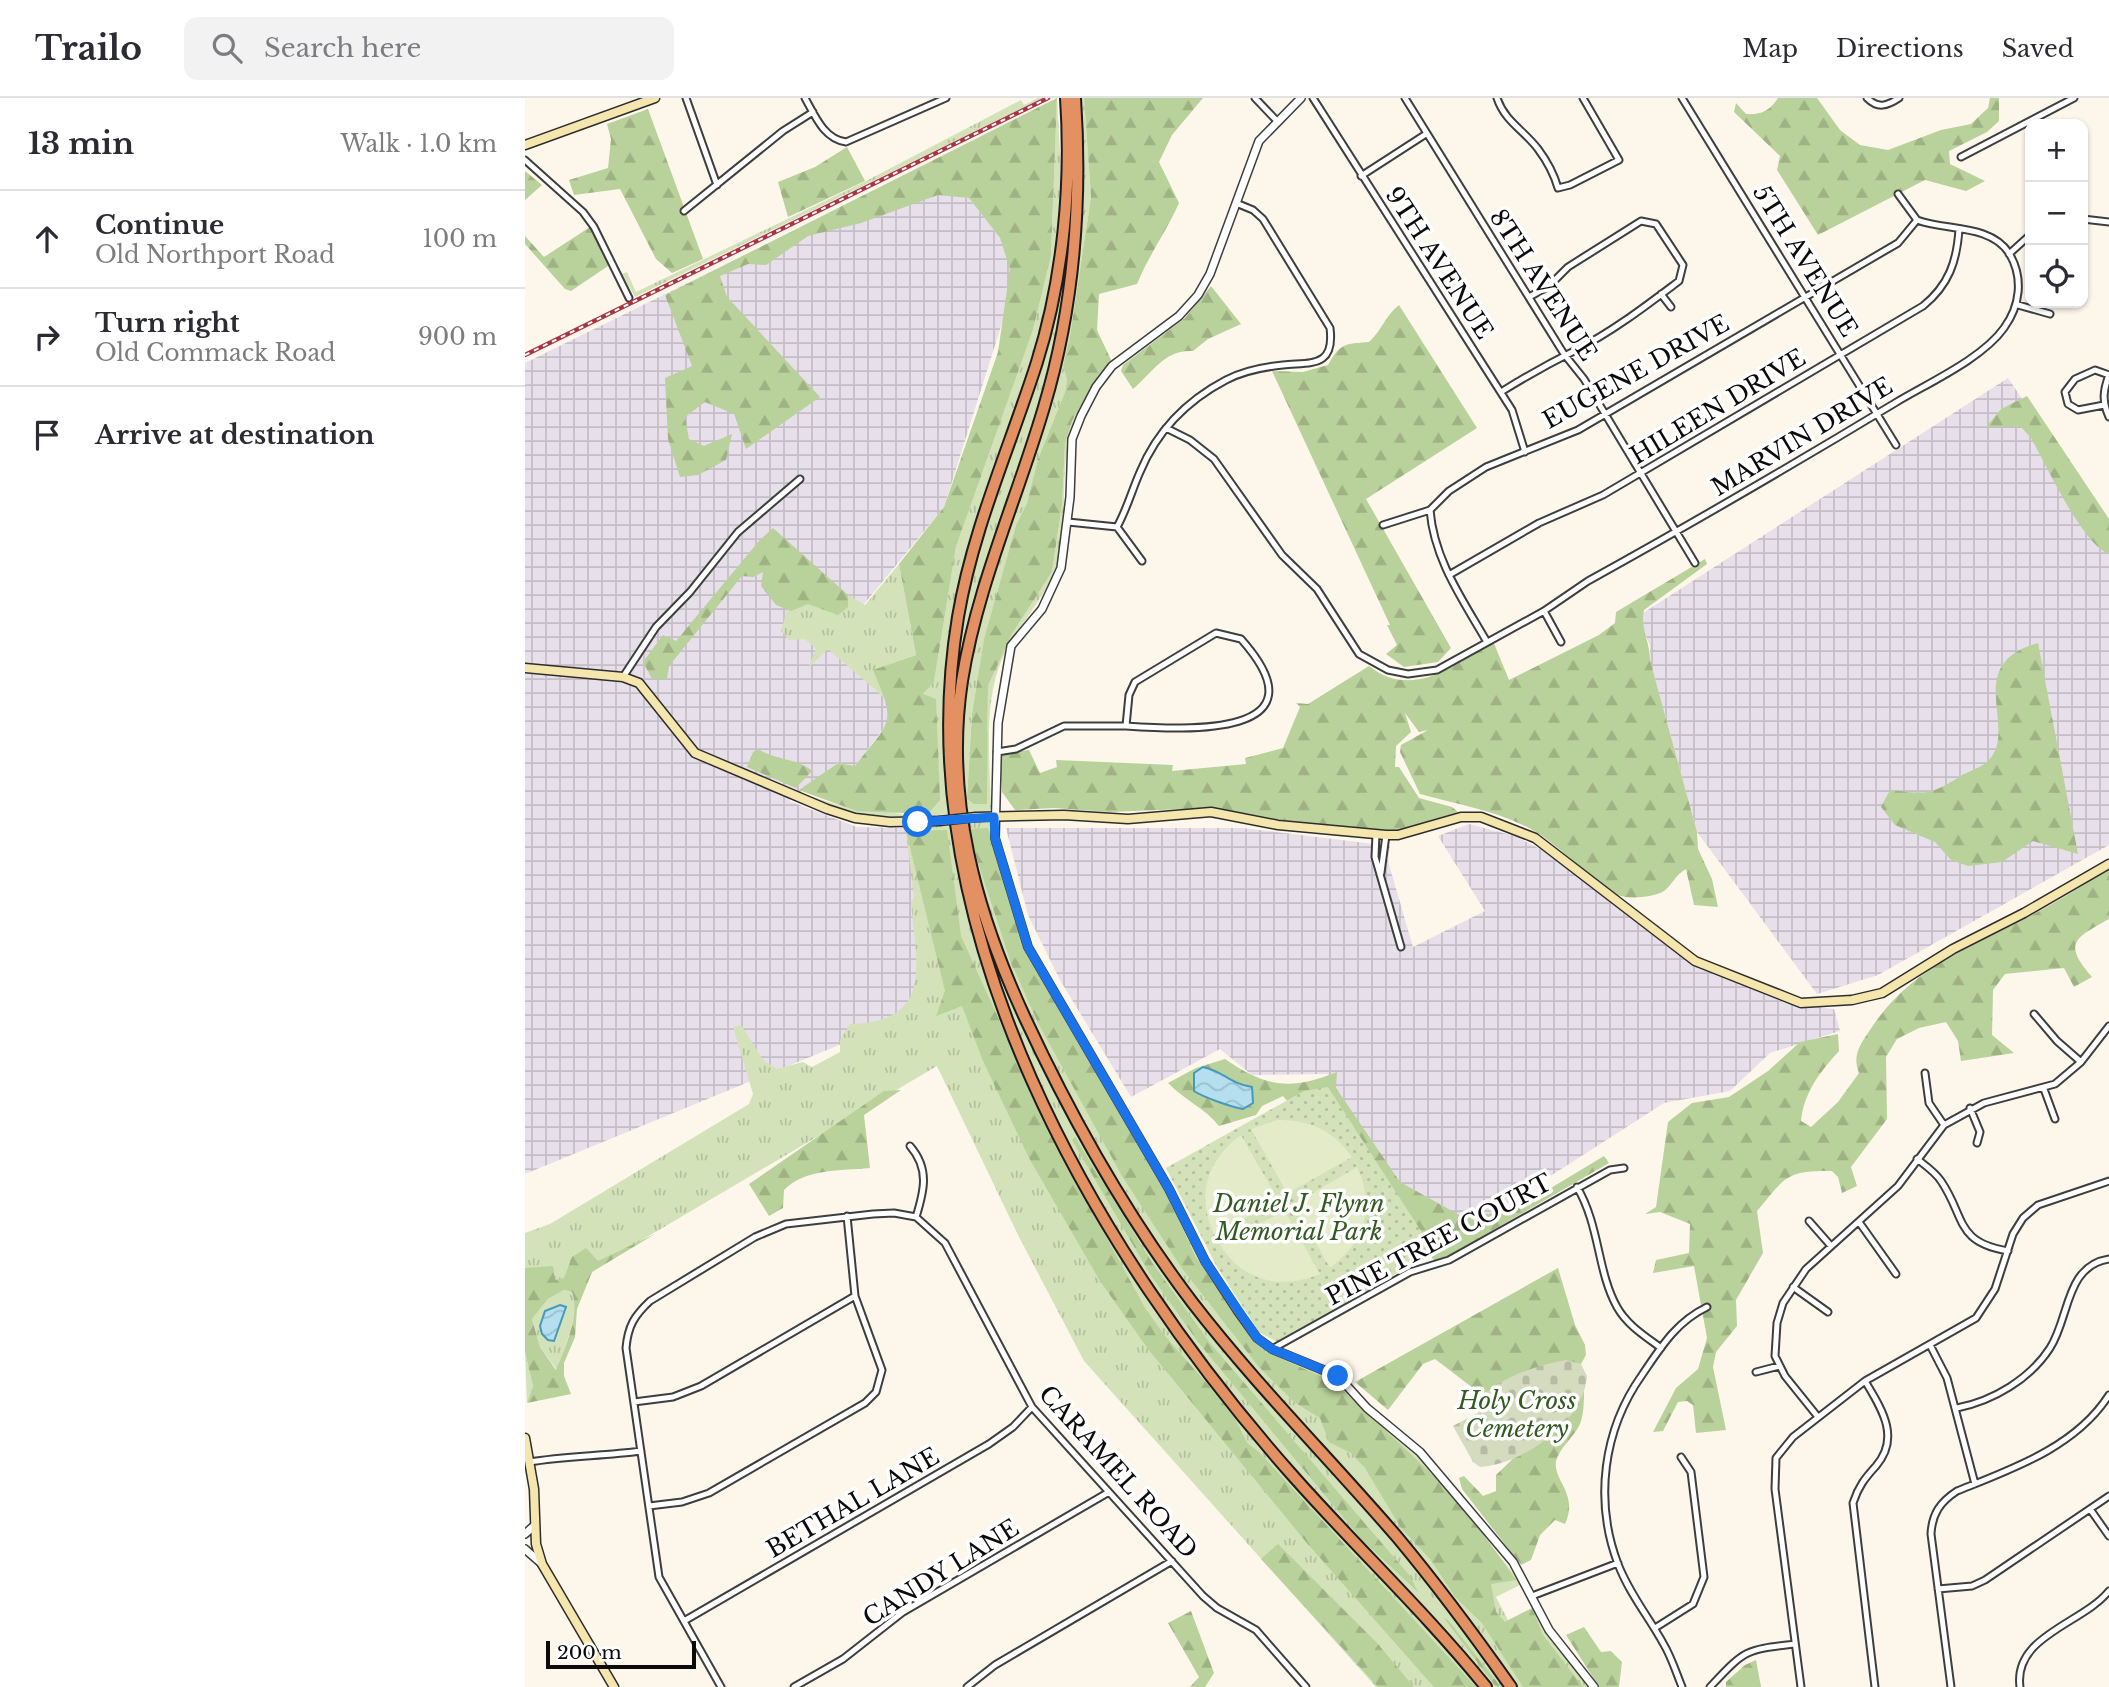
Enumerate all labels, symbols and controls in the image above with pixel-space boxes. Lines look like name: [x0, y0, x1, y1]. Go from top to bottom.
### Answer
search box: [184, 17, 674, 80]
text: Trailo: [35, 28, 142, 69]
icon: search: [208, 29, 246, 67]
text: Search here: [264, 32, 421, 64]
text: Map: [1742, 34, 1798, 63]
text: Directions: [1836, 34, 1964, 63]
text: Saved: [2002, 34, 2074, 63]
map controls: [2025, 119, 2088, 308]
button: +: [2025, 119, 2088, 182]
text: 13 min: [28, 125, 134, 162]
text: Walk · 1.0 km: [340, 130, 497, 158]
street label: 5TH AVENUE: [1747, 179, 1864, 342]
street label: 9TH AVENUE: [1379, 181, 1499, 344]
button: −: [2025, 182, 2088, 245]
street label: 8TH AVENUE: [1484, 204, 1603, 366]
text: Continue: [95, 209, 224, 241]
icon: ahead: [28, 220, 66, 258]
text: 100 m: [423, 225, 497, 253]
text: Old Northport Road: [95, 241, 335, 269]
button: locate: [2025, 245, 2088, 308]
text: Turn right: [95, 307, 240, 339]
street label: EUGENE DRIVE: [1538, 308, 1734, 435]
icon: right: [28, 318, 66, 356]
text: 900 m: [418, 323, 497, 351]
text: Old Commack Road: [95, 339, 336, 367]
street label: HILEEN DRIVE: [1625, 343, 1811, 470]
street label: MARVIN DRIVE: [1706, 371, 1897, 502]
icon: arrive: [28, 416, 66, 454]
text: Arrive at destination: [95, 419, 375, 451]
route start: [902, 806, 933, 837]
street label: PINE TREE COURT: [1321, 1168, 1557, 1311]
park label: Daniel J. Flynn Memorial Park: [1212, 1189, 1385, 1246]
route end: [1322, 1360, 1353, 1391]
street label: CARAMEL ROAD: [1033, 1379, 1204, 1564]
park label: Holy Cross Cemetery: [1457, 1386, 1576, 1443]
street label: BETHAL LANE: [761, 1441, 944, 1564]
street label: CANDY LANE: [857, 1513, 1024, 1632]
scale bar: [546, 1638, 697, 1670]
text: 200 m: [557, 1641, 622, 1664]

